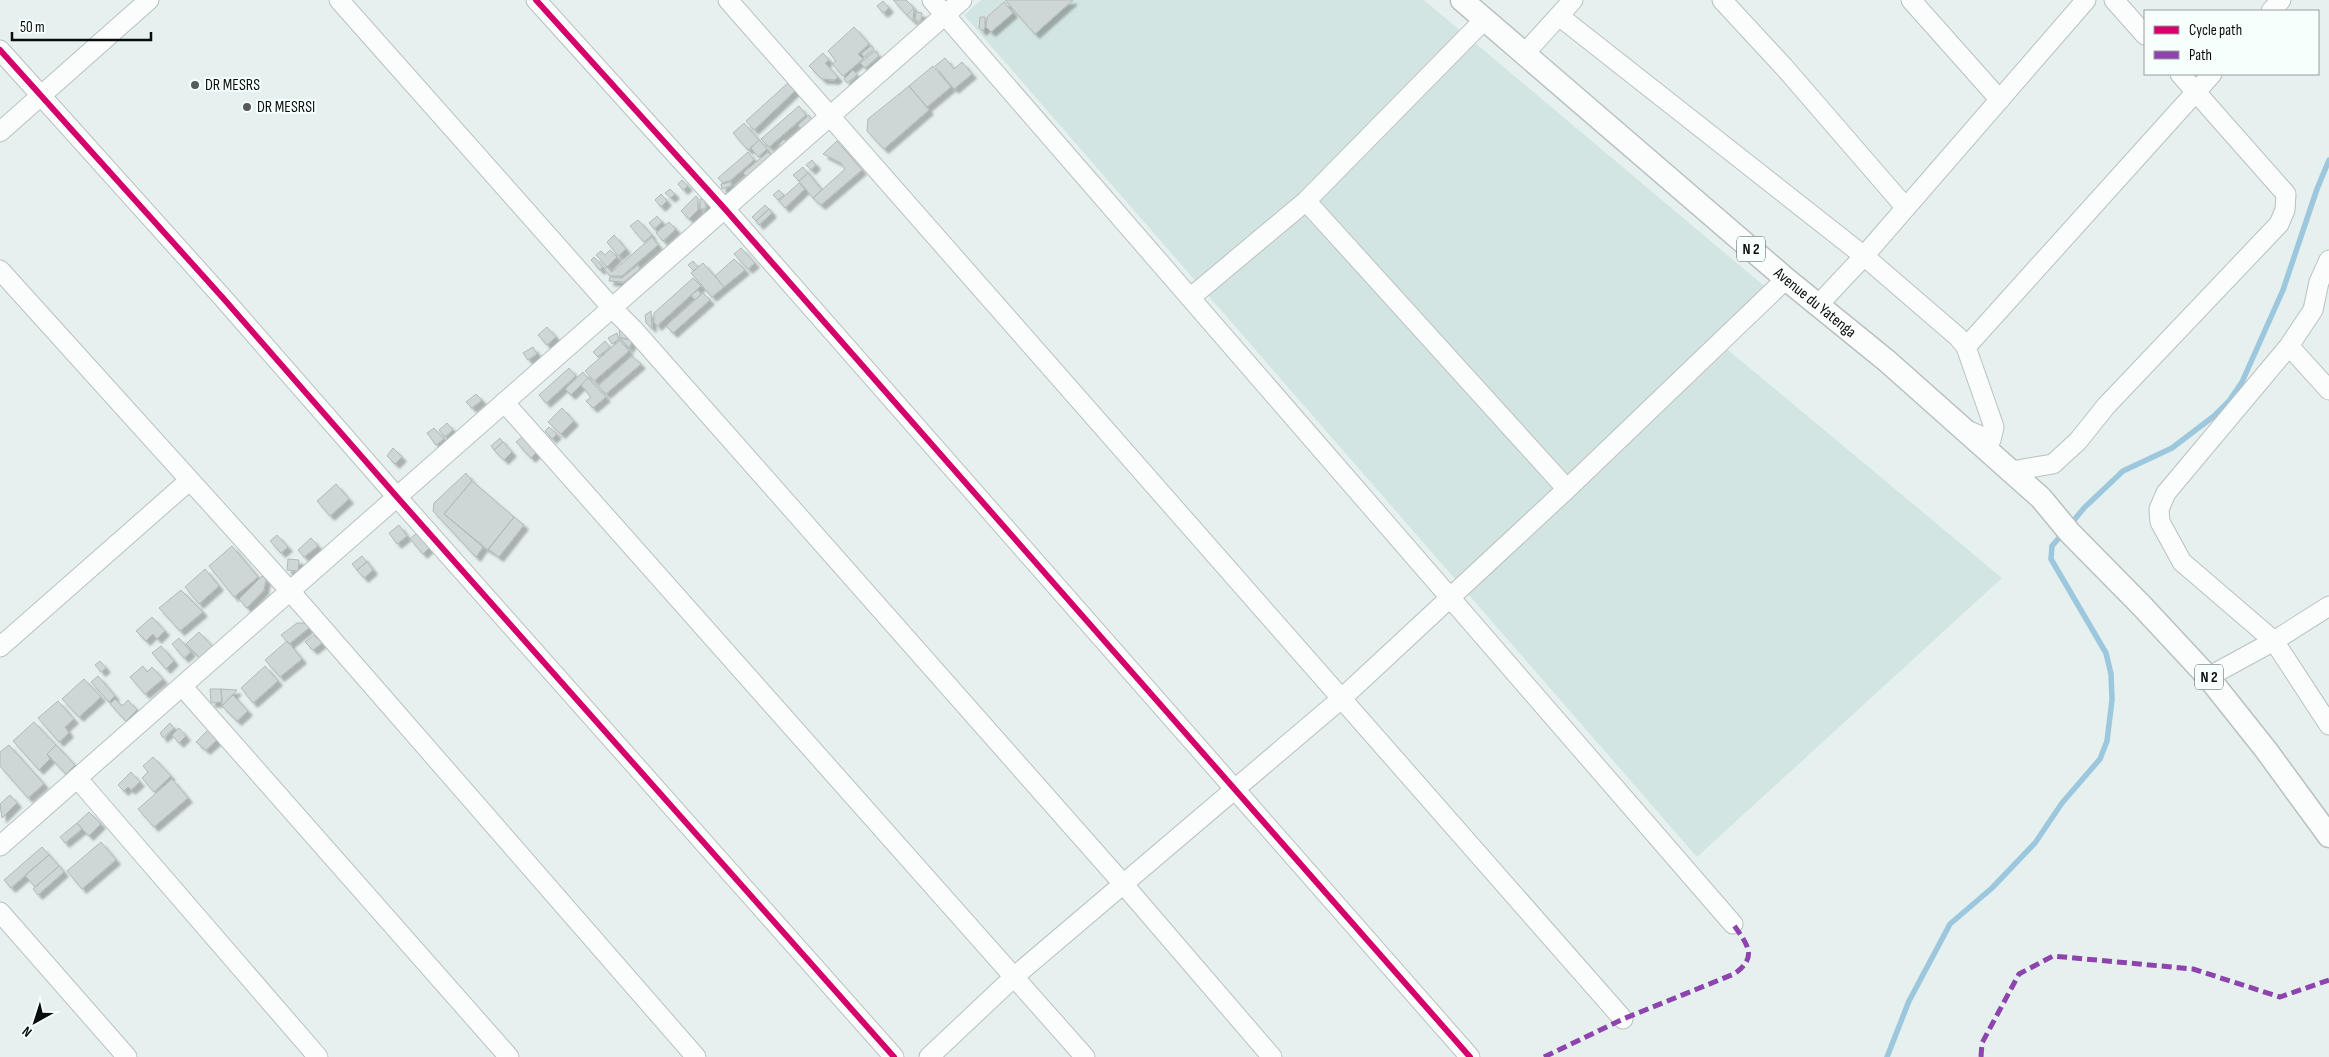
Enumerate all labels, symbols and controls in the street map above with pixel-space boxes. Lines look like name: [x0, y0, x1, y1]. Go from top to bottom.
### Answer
scale bar: [12, 10, 151, 42]
legend: [2144, 10, 2319, 75]
text: 50 m: [20, 18, 45, 37]
text: Cycle path: [2189, 21, 2242, 40]
text: Path: [2189, 46, 2212, 65]
place label: DR MESRS: [205, 76, 260, 95]
marker: DR MESRS: [189, 79, 201, 91]
place label: DR MESRSI: [257, 98, 315, 117]
marker: DR MESRSI: [241, 101, 253, 113]
road number: N 2: [1737, 236, 1765, 262]
street label: Avenue du Yatenga: [1769, 263, 1860, 342]
road number: N 2: [2195, 664, 2223, 690]
north arrow: [10, 997, 60, 1047]
text: N: [19, 1023, 35, 1041]

